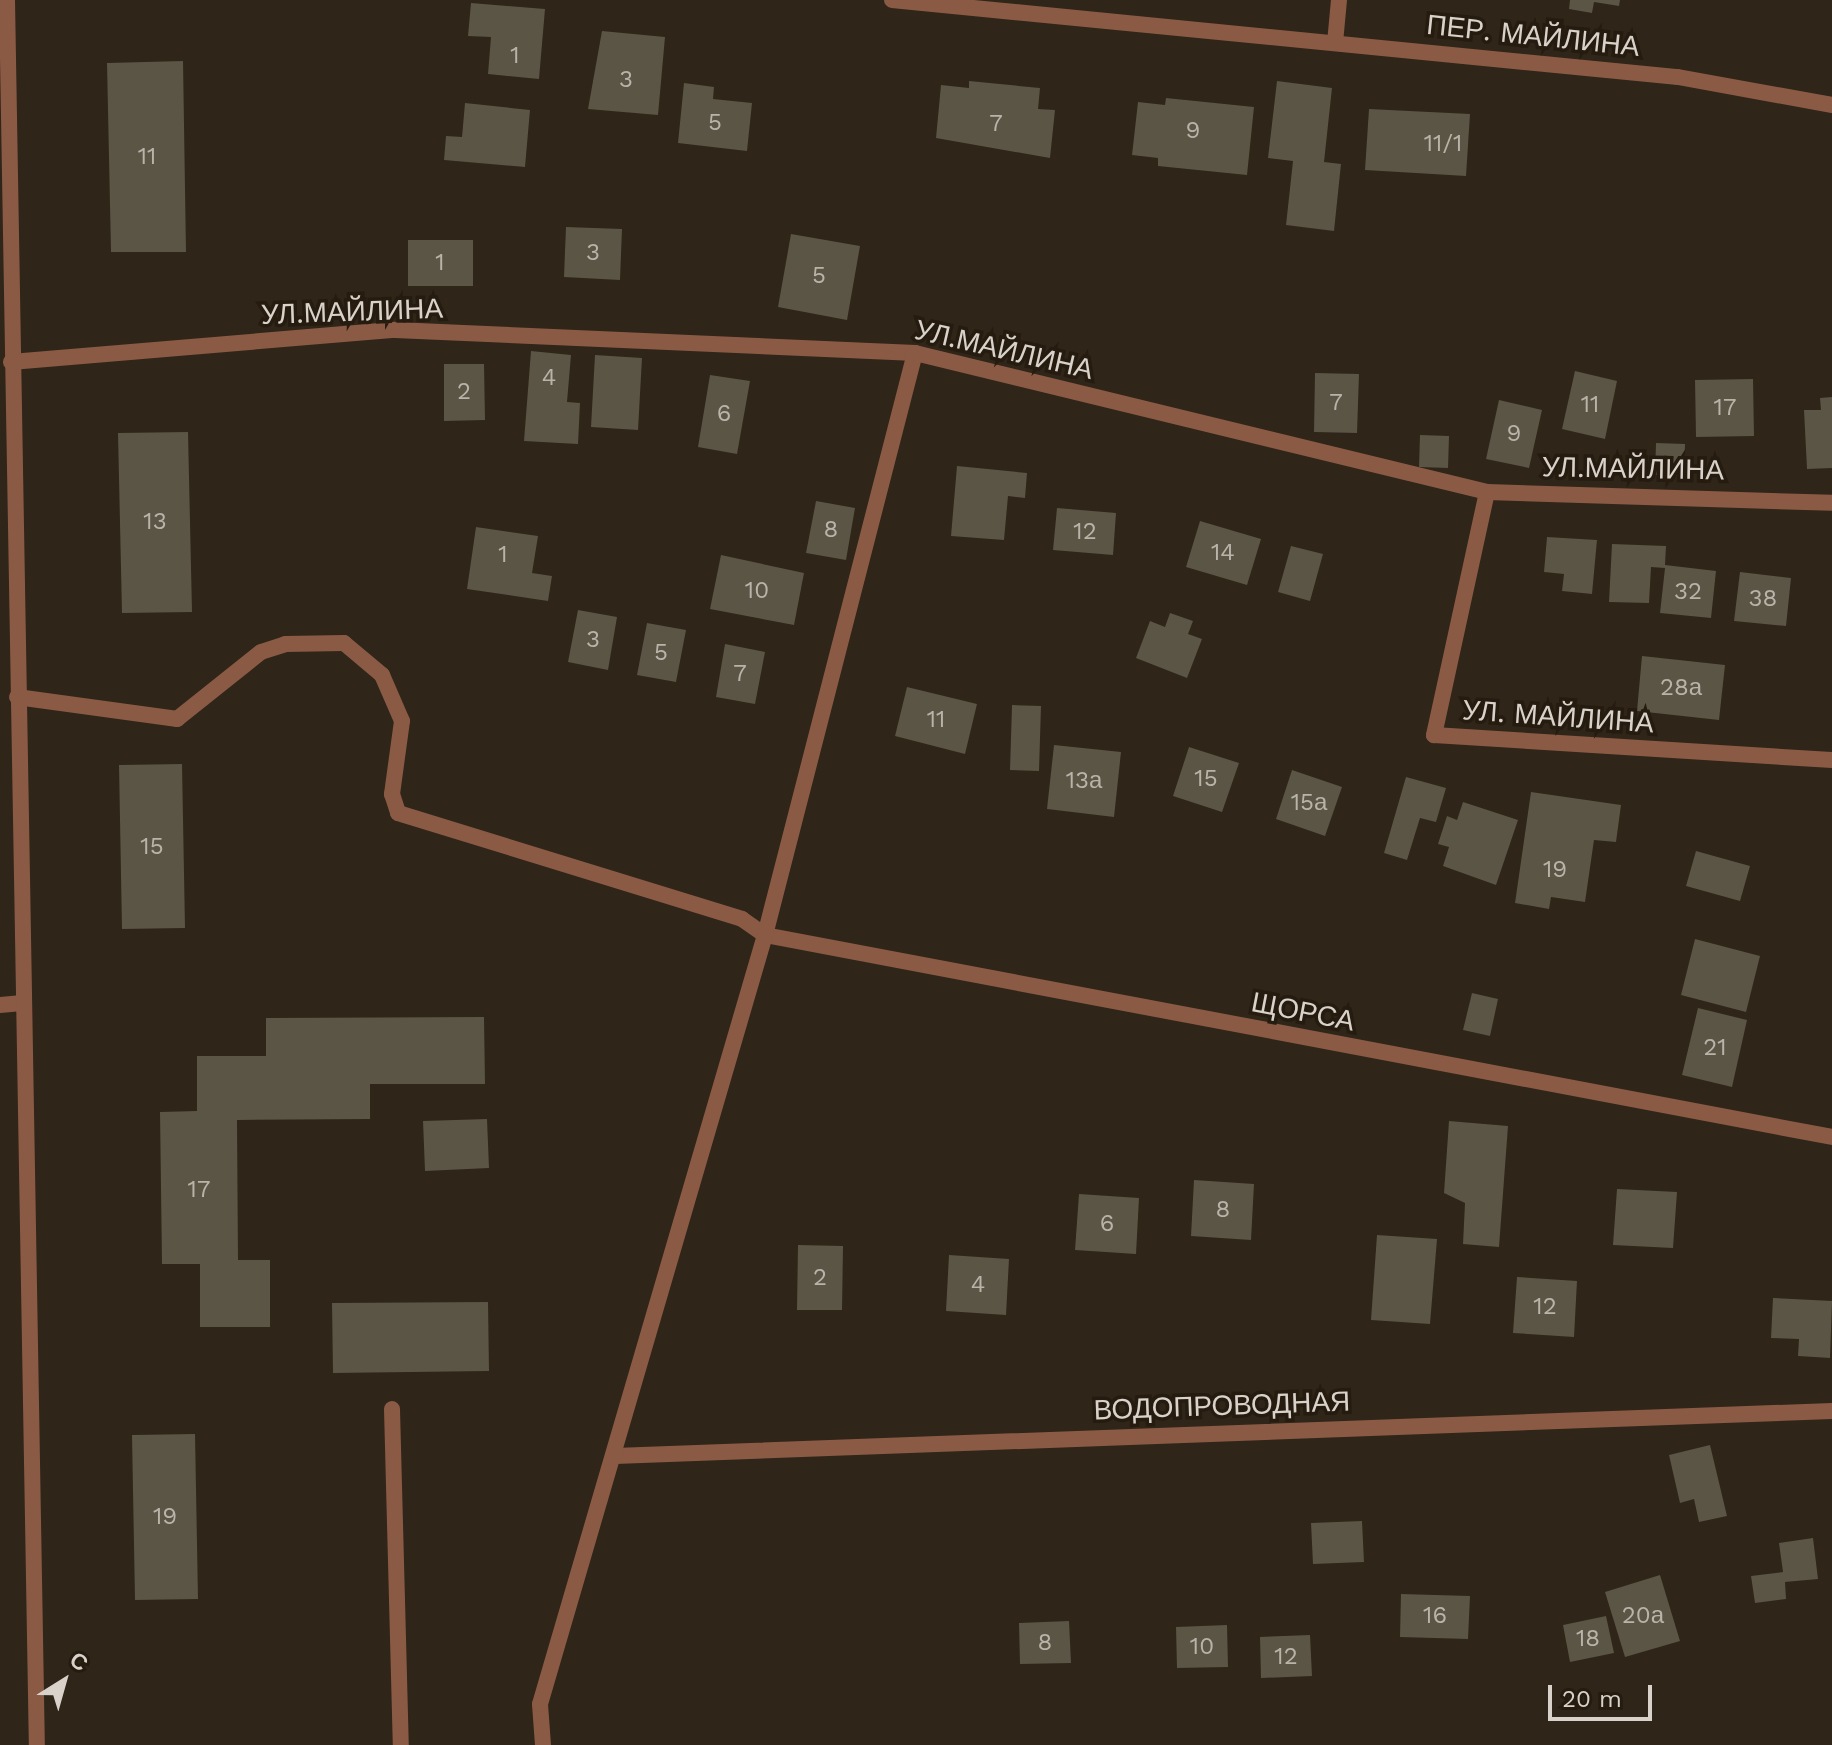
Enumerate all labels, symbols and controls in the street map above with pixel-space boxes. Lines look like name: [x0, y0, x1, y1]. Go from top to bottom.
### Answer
street label: ПЕР. МАЙЛИНА: [1425, 8, 1641, 64]
house number: 1: [510, 42, 520, 70]
house number: 3: [619, 66, 633, 94]
house number: 5: [708, 109, 722, 137]
house number: 7: [989, 110, 1003, 138]
house number: 9: [1186, 117, 1200, 145]
house number: 11/1: [1424, 130, 1462, 158]
house number: 11: [138, 143, 156, 171]
house number: 3: [586, 239, 600, 267]
house number: 1: [435, 249, 445, 277]
house number: 5: [812, 262, 826, 290]
street label: УЛ.МАЙЛИНА: [260, 292, 444, 332]
street label: УЛ.МАЙЛИНА: [911, 313, 1097, 387]
house number: 4: [542, 364, 556, 392]
house number: 2: [457, 378, 471, 406]
house number: 7: [1329, 389, 1343, 417]
house number: 11: [1581, 391, 1599, 419]
house number: 17: [1714, 394, 1736, 422]
house number: 6: [717, 400, 731, 428]
house number: 9: [1507, 420, 1521, 448]
street label: УЛ.МАЙЛИНА: [1542, 451, 1724, 487]
house number: 13: [143, 508, 167, 536]
house number: 8: [824, 516, 838, 544]
house number: 12: [1073, 518, 1097, 546]
house number: 14: [1211, 539, 1235, 567]
house number: 1: [498, 541, 508, 569]
house number: 10: [745, 577, 769, 605]
house number: 32: [1674, 578, 1702, 606]
house number: 38: [1749, 585, 1777, 613]
house number: 3: [586, 626, 600, 654]
house number: 5: [654, 639, 668, 667]
house number: 7: [733, 660, 747, 688]
house number: 28а: [1660, 674, 1702, 702]
street label: УЛ. МАЙЛИНА: [1461, 694, 1655, 740]
house number: 11: [927, 706, 945, 734]
house number: 15: [1194, 765, 1218, 793]
house number: 13а: [1066, 767, 1102, 795]
house number: 15а: [1291, 789, 1327, 817]
house number: 15: [140, 833, 164, 861]
house number: 19: [1543, 856, 1567, 884]
street label: ЩОРСА: [1248, 986, 1358, 1038]
house number: 21: [1703, 1034, 1727, 1062]
house number: 17: [188, 1176, 210, 1204]
house number: 8: [1216, 1196, 1230, 1224]
house number: 6: [1100, 1210, 1114, 1238]
house number: 2: [813, 1264, 827, 1292]
house number: 4: [971, 1271, 985, 1299]
house number: 12: [1533, 1293, 1557, 1321]
street label: ВОДОПРОВОДНАЯ: [1093, 1385, 1351, 1427]
house number: 19: [153, 1503, 177, 1531]
house number: 16: [1423, 1602, 1447, 1630]
house number: 20а: [1622, 1602, 1664, 1630]
house number: 18: [1576, 1625, 1600, 1653]
house number: 8: [1038, 1629, 1052, 1657]
house number: 10: [1190, 1633, 1214, 1661]
north arrow: [24, 1641, 104, 1721]
house number: 12: [1274, 1643, 1298, 1671]
text: С: [65, 1647, 93, 1676]
scale bar: [1552, 1669, 1656, 1719]
text: 20 m: [1562, 1685, 1622, 1713]

